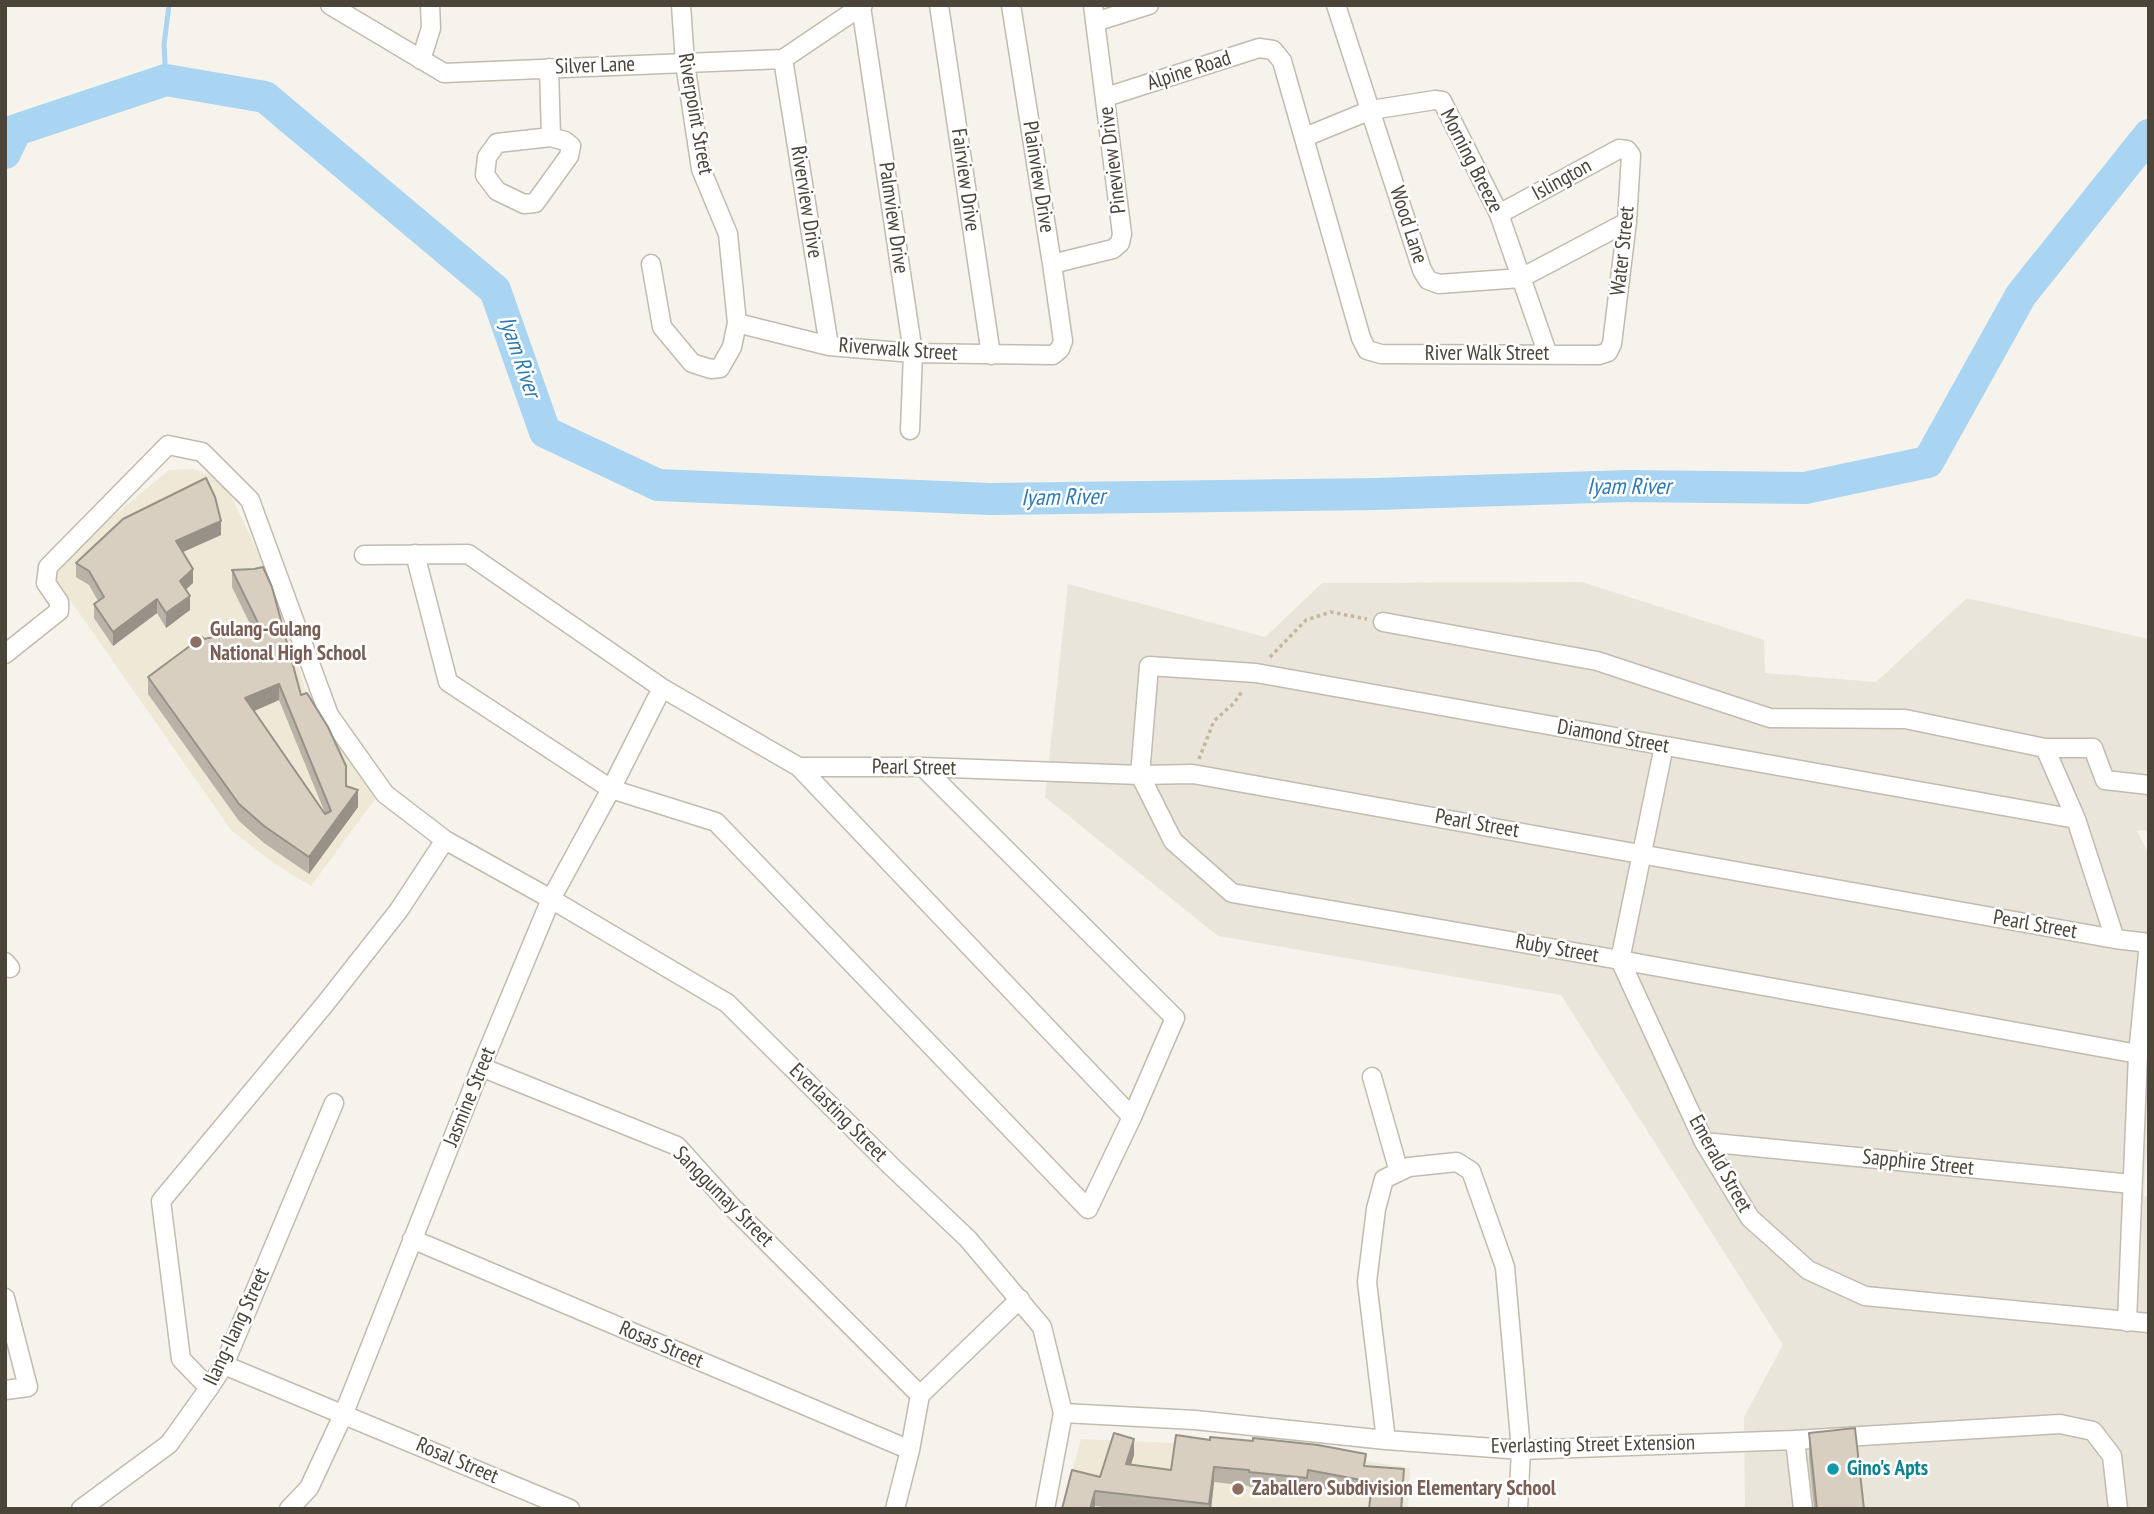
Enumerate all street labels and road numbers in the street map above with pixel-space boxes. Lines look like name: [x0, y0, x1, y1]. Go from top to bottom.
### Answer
street label: Alpine Road: [1144, 46, 1234, 96]
street label: Riverpoint Street: [672, 51, 718, 177]
street label: Silver Lane: [554, 52, 636, 80]
street label: Pineview Drive: [1094, 105, 1132, 215]
street label: Morning Breeze: [1434, 105, 1508, 217]
street label: Plainview Drive: [1017, 119, 1059, 235]
street label: Fairview Drive: [945, 127, 985, 233]
street label: Riverview Drive: [785, 144, 827, 260]
street label: Islington: [1528, 154, 1596, 206]
street label: Palmview Drive: [873, 161, 913, 275]
street label: Wood Lane: [1384, 183, 1432, 267]
street label: Water Street: [1606, 205, 1640, 297]
street label: Riverwalk Street: [838, 333, 958, 367]
street label: River Walk Street: [1425, 341, 1549, 367]
street label: Diamond Street: [1555, 715, 1671, 759]
street label: Pearl Street: [872, 755, 956, 781]
street label: Pearl Street: [1433, 804, 1521, 844]
street label: Pearl Street: [1991, 905, 2079, 945]
street label: Ruby Street: [1513, 929, 1601, 969]
street label: Jasmine Street: [439, 1044, 501, 1150]
street label: Everlasting Street: [784, 1059, 892, 1167]
street label: Emerald Street: [1683, 1111, 1757, 1217]
street label: Sanggumay Street: [668, 1142, 778, 1252]
street label: Sapphire Street: [1861, 1145, 1975, 1181]
street label: Ilang-Ilang Street: [199, 1264, 275, 1390]
street label: Rosas Street: [615, 1316, 707, 1374]
street label: Everlasting Street Extension: [1491, 1431, 1695, 1459]
street label: Rosal Street: [412, 1432, 502, 1490]

